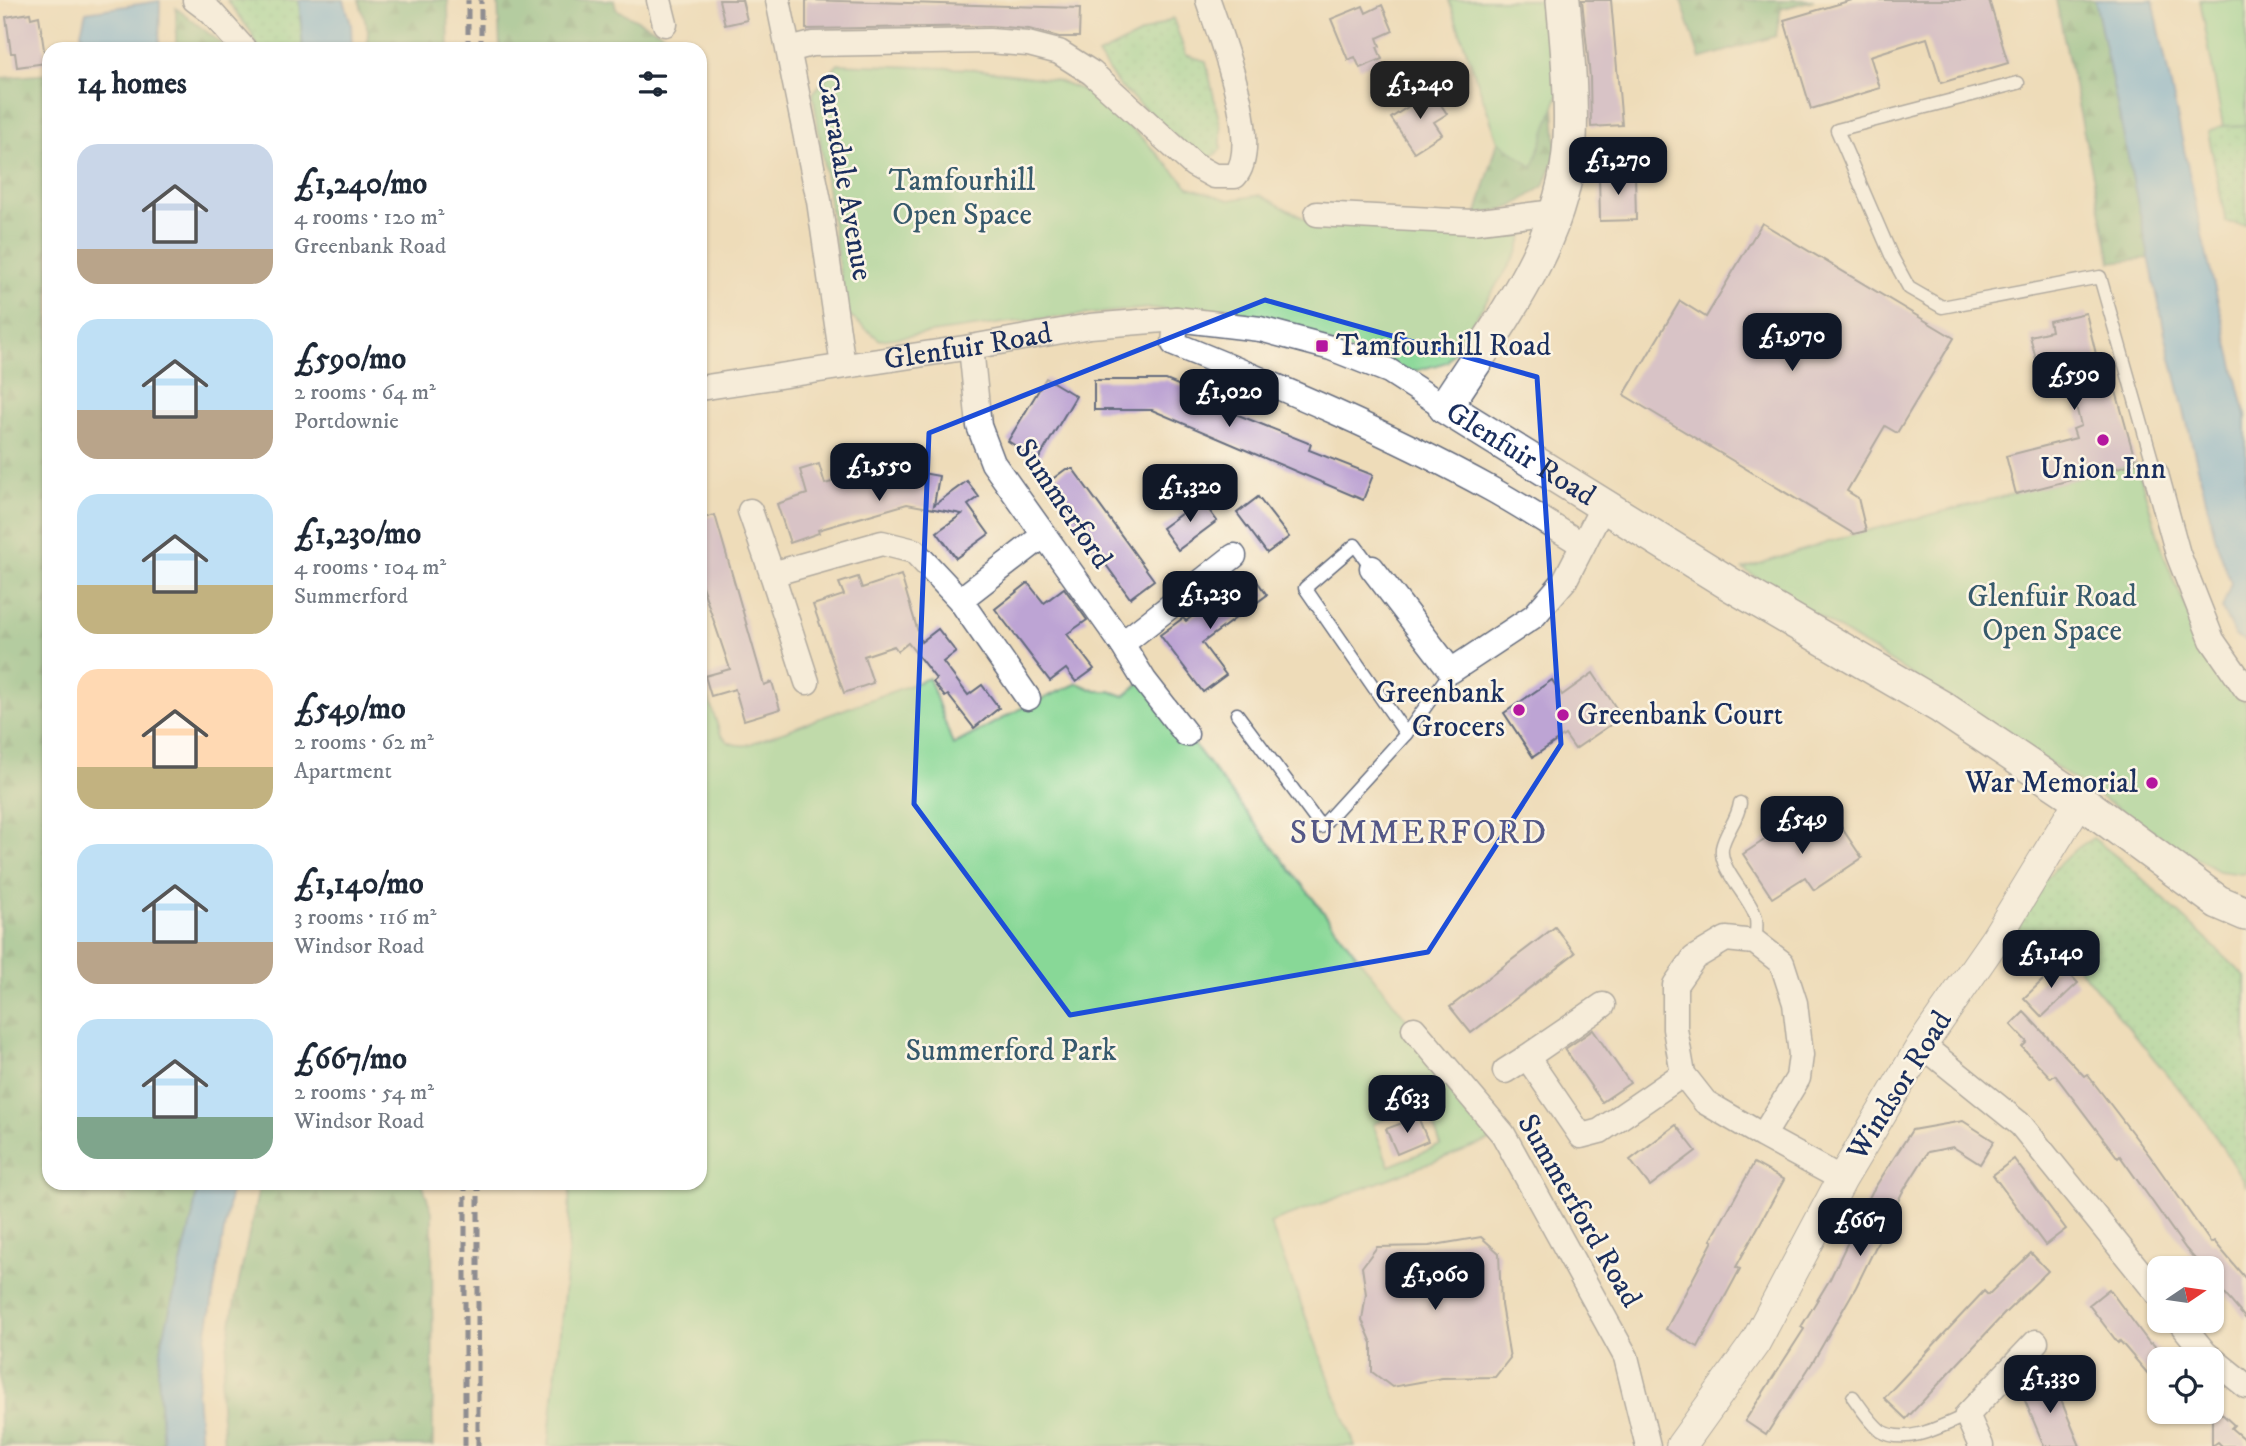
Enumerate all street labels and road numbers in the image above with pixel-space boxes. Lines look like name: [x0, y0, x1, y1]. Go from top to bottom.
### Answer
street label: Carradale Avenue: [808, 71, 880, 283]
street label: Glenfuir Road: [881, 315, 1055, 378]
street label: Glenfuir Road: [1439, 394, 1602, 514]
street label: Summerford: [1006, 432, 1120, 576]
street label: Windsor Road: [1839, 1004, 1961, 1169]
street label: Summerford Road: [1509, 1108, 1649, 1314]

